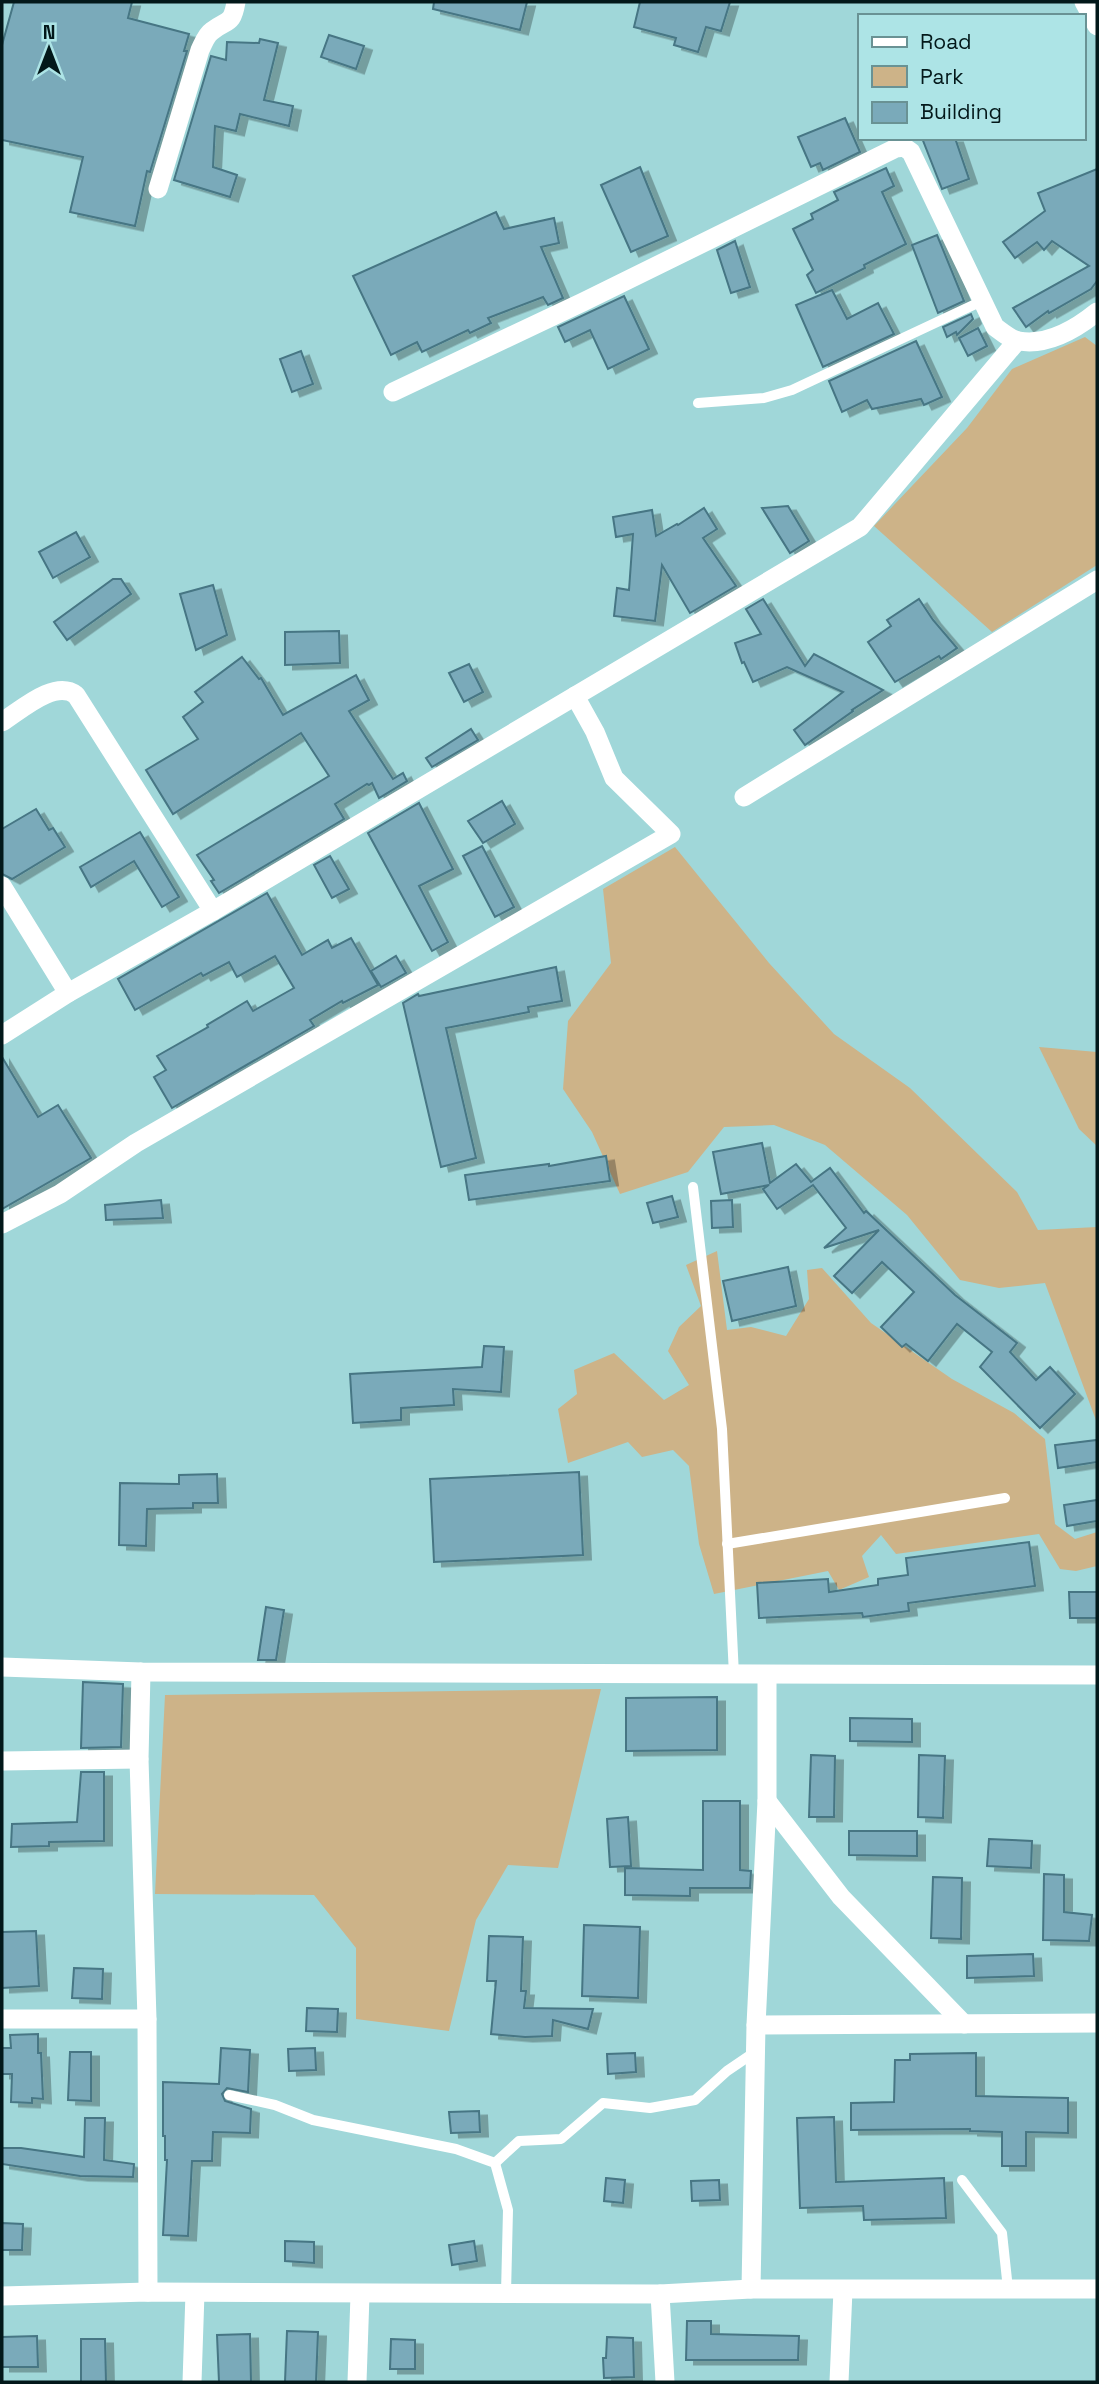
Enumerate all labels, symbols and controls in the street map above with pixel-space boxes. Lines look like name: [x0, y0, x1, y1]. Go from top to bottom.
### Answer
north arrow: [14, 14, 84, 84]
legend: [858, 14, 1085, 140]
text: N: [43, 20, 55, 45]
text: Road: [920, 28, 972, 55]
text: Park: [920, 63, 964, 90]
text: Building: [920, 98, 1002, 125]

